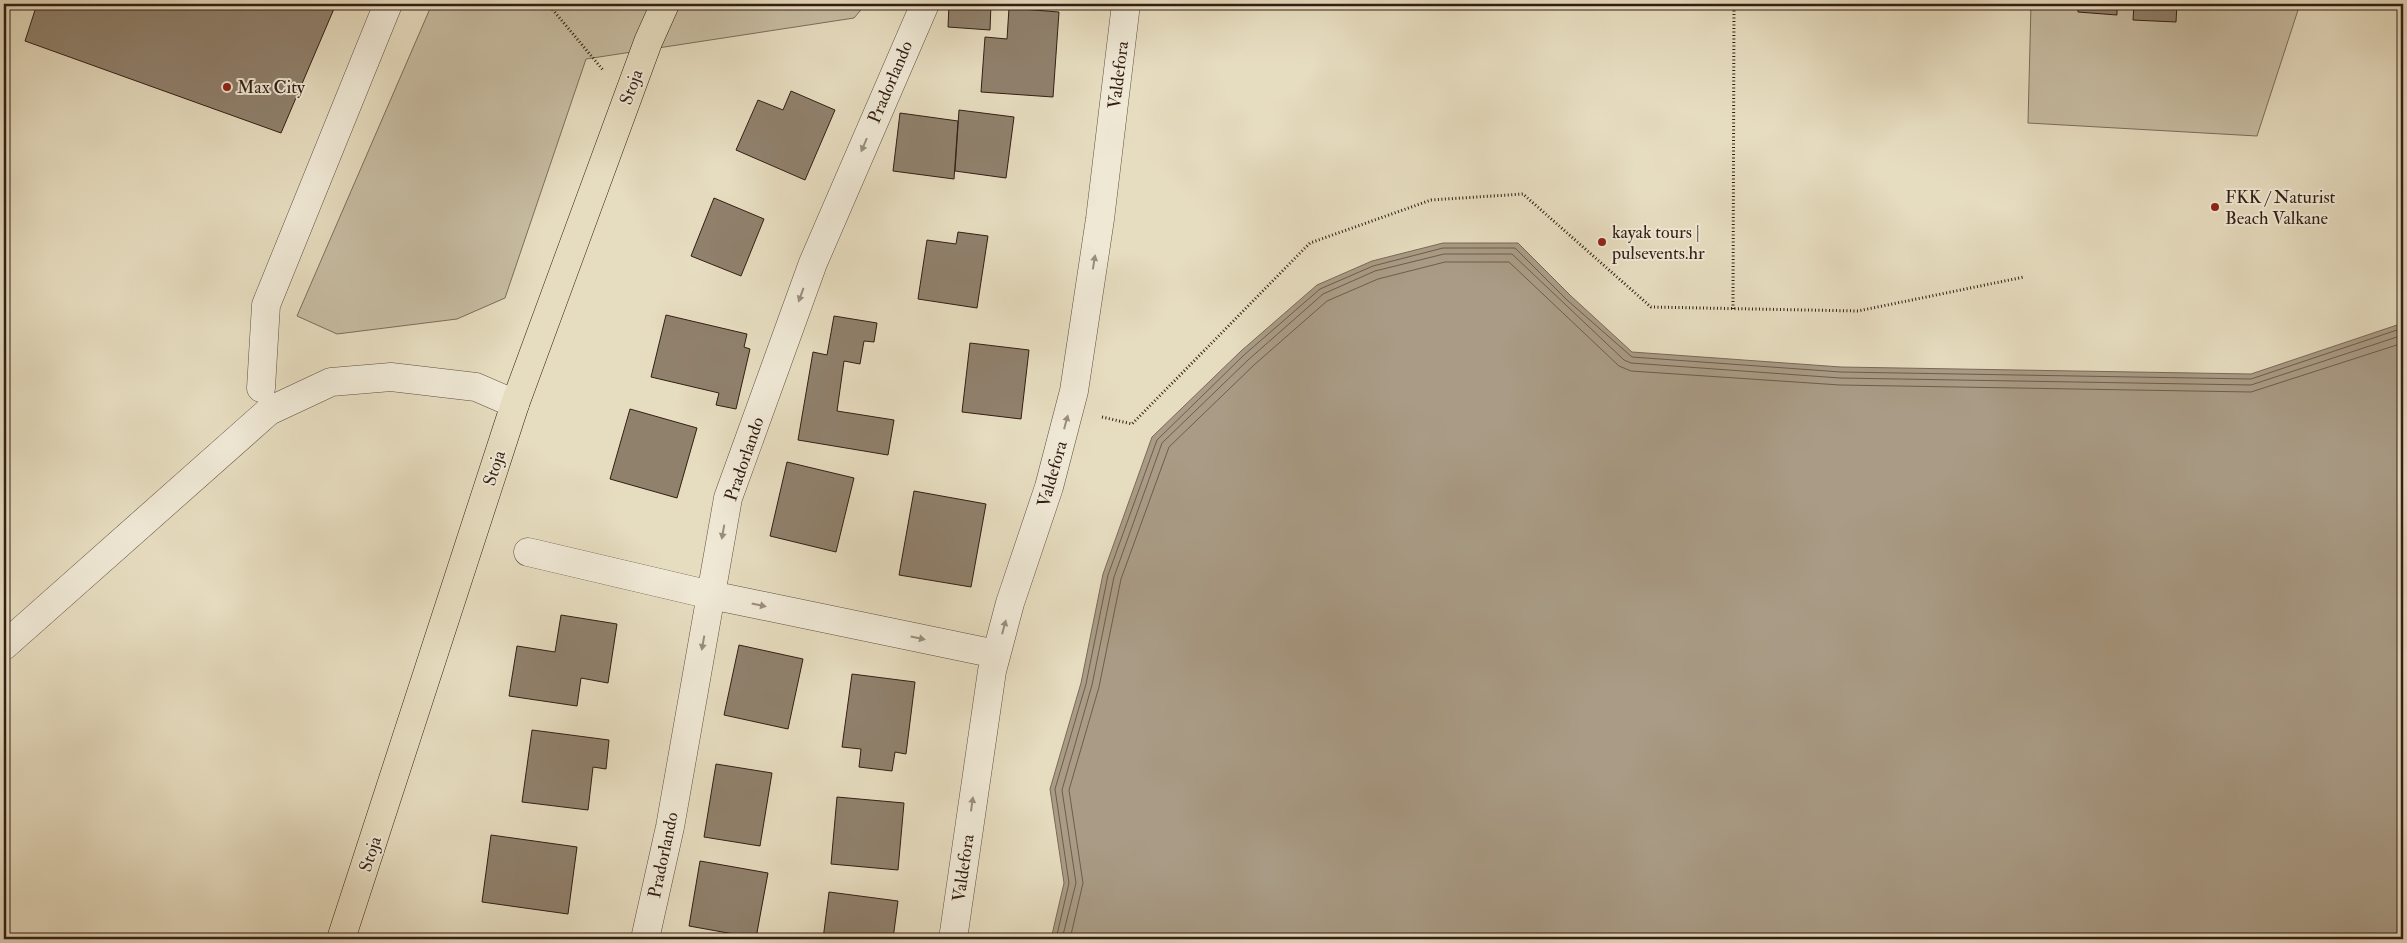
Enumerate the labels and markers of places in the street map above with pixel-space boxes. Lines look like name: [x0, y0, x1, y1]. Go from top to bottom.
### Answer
place label: Max City: [237, 76, 306, 99]
marker: Max City: [221, 81, 233, 93]
place label: FKK / Naturist Beach Valkane: [2225, 186, 2336, 230]
marker: FKK / Naturist Beach Valkane: [2209, 201, 2221, 213]
place label: kayak tours | pulsevents.hr: [1611, 221, 1705, 265]
marker: kayak tours | pulsevents.hr: [1596, 236, 1608, 248]

